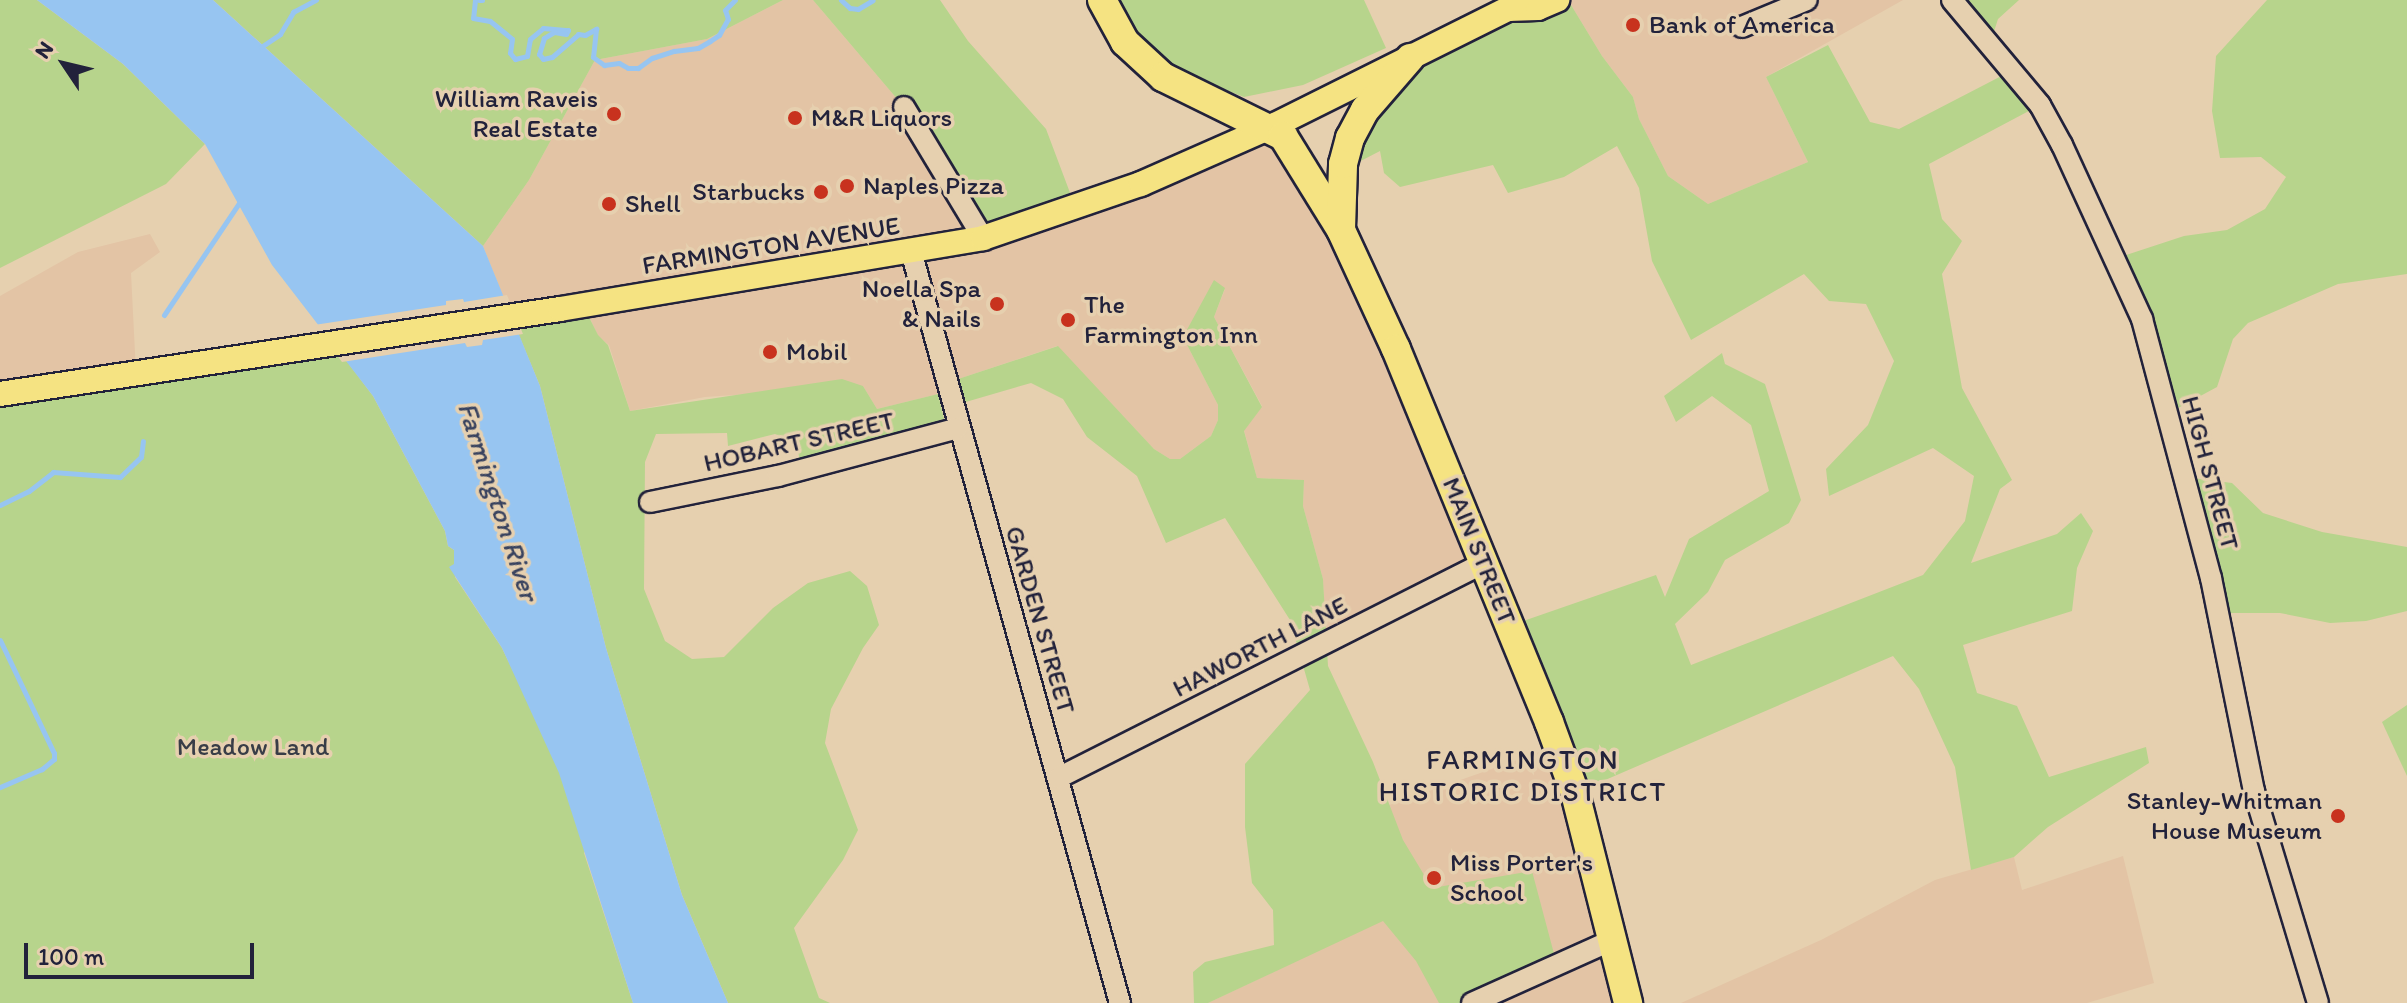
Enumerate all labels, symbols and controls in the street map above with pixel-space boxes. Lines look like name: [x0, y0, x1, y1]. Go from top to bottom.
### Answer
place label: Bank of America: [1649, 9, 1835, 41]
marker: Bank of America: [1624, 16, 1642, 34]
north arrow: [24, 24, 104, 104]
text: N: [29, 36, 59, 64]
place label: William Raveis Real Estate: [435, 83, 598, 144]
place label: M&R Liquors: [811, 102, 952, 134]
marker: William Raveis Real Estate: [605, 105, 623, 123]
marker: M&R Liquors: [786, 109, 804, 127]
place label: Naples Pizza: [863, 170, 1003, 202]
place label: Starbucks: [692, 176, 805, 208]
marker: Naples Pizza: [838, 177, 856, 195]
marker: Starbucks: [812, 183, 830, 201]
place label: Shell: [625, 188, 681, 220]
marker: Shell: [600, 195, 618, 213]
street label: FARMINGTON AVENUE: [641, 210, 901, 282]
place label: Noella Spa & Nails: [862, 273, 981, 334]
place label: The Farmington Inn: [1084, 289, 1258, 350]
marker: Noella Spa & Nails: [988, 295, 1006, 313]
marker: The Farmington Inn: [1059, 311, 1077, 329]
place label: Mobil: [786, 336, 847, 368]
marker: Mobil: [761, 343, 779, 361]
street label: HIGH STREET: [2174, 393, 2246, 553]
water label: Farmington River: [451, 397, 547, 605]
street label: HOBART STREET: [700, 405, 898, 479]
street label: MAIN STREET: [1435, 473, 1523, 629]
street label: GARDEN STREET: [998, 522, 1082, 718]
street label: HAWORTH LANE: [1167, 590, 1353, 704]
park label: Meadow Land: [177, 731, 329, 763]
district label: FARMINGTON HISTORIC DISTRICT: [1380, 742, 1666, 808]
place label: Stanley-Whitman House Museum: [2127, 785, 2322, 846]
marker: Stanley-Whitman House Museum: [2329, 807, 2347, 825]
place label: Miss Porter's School: [1450, 847, 1593, 908]
marker: Miss Porter's School: [1425, 869, 1443, 887]
scale bar: [28, 927, 258, 977]
text: 100 m: [38, 942, 104, 971]

